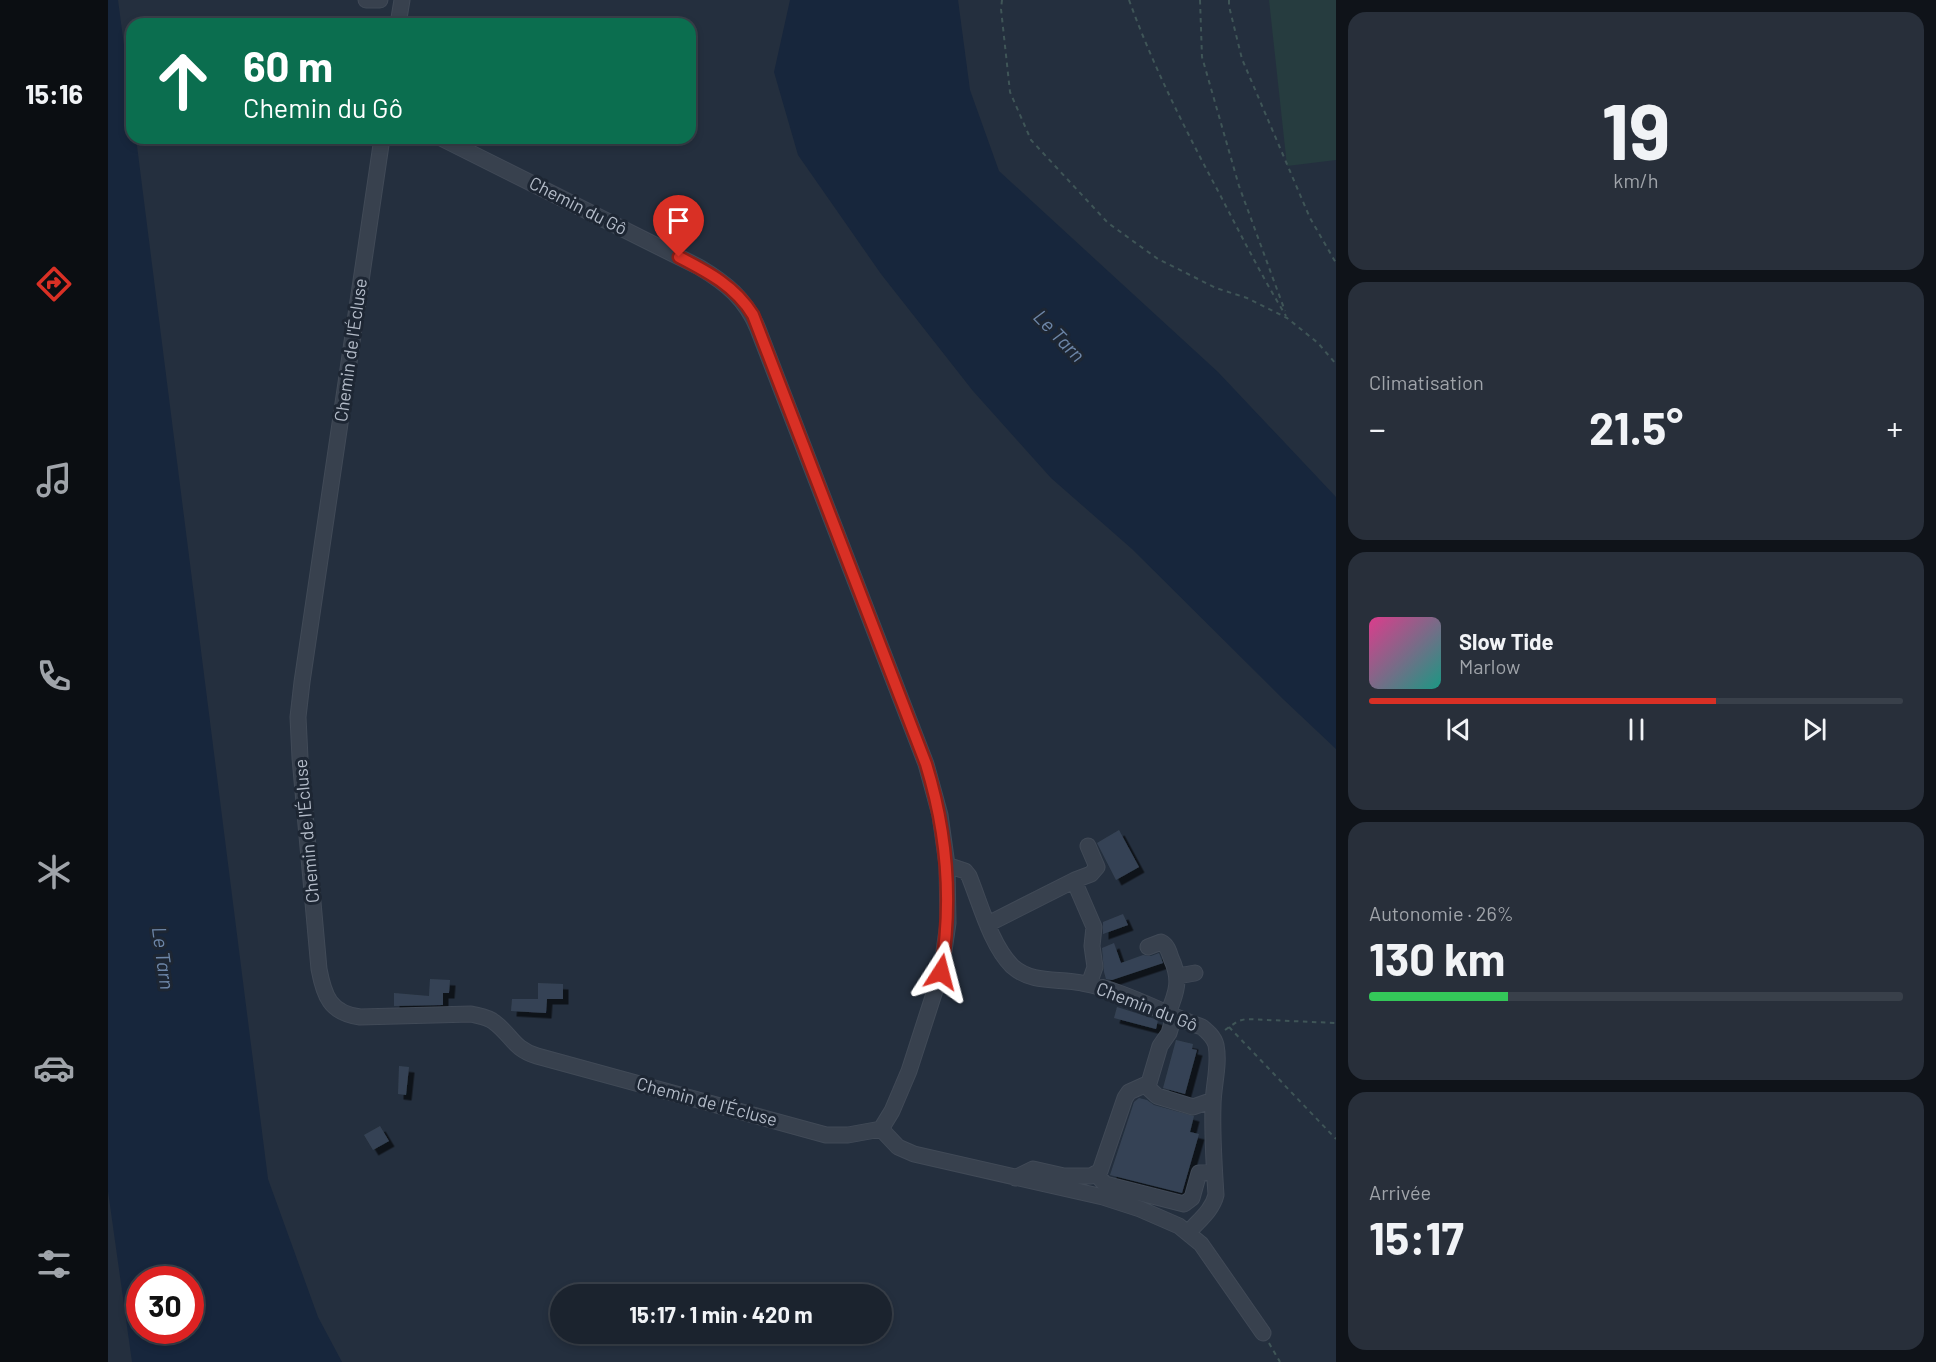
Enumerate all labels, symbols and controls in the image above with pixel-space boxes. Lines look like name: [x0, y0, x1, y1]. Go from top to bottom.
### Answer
text: 60 m: [243, 40, 333, 90]
icon: ahead: [144, 42, 222, 120]
text: 15:16: [25, 77, 83, 109]
text: 19: [1601, 82, 1671, 176]
text: Chemin du Gô: [243, 91, 403, 123]
text: km/h: [1613, 168, 1659, 192]
street label: Chemin du Gô: [526, 171, 631, 239]
pin: [653, 195, 704, 257]
icon: arrive: [662, 204, 695, 237]
icon: directions: [33, 263, 75, 305]
street label: Chemin de l'Écluse: [329, 277, 371, 423]
water label: Le Tarn: [1029, 304, 1090, 366]
text: Climatisation: [1369, 370, 1484, 394]
text: 21.5°: [1589, 400, 1683, 454]
text: −: [1369, 408, 1386, 448]
text: +: [1887, 408, 1903, 448]
icon: music: [33, 459, 75, 501]
text: Slow Tide: [1459, 628, 1554, 654]
text: Marlow: [1459, 654, 1520, 678]
icon: phone: [33, 655, 75, 697]
icon: previous: [1442, 713, 1475, 746]
icon: pause: [1620, 713, 1653, 746]
icon: next: [1798, 713, 1831, 746]
street label: Chemin de l'Écluse: [289, 758, 323, 904]
icon: climate: [33, 851, 75, 893]
text: Autonomie · 26%: [1369, 901, 1514, 925]
water label: Le Tarn: [148, 925, 180, 991]
text: 130 km: [1369, 931, 1505, 985]
position arrow: [909, 940, 973, 1004]
street label: Chemin du Gô: [1094, 977, 1201, 1035]
icon: car: [33, 1047, 75, 1089]
street label: Chemin de l'Écluse: [635, 1072, 780, 1130]
text: Arrivée: [1369, 1180, 1431, 1204]
text: 15:17: [1369, 1210, 1464, 1264]
icon: filters: [33, 1243, 75, 1285]
speed limit sign: 30: [126, 1266, 204, 1344]
text: 15:17 · 1 min · 420 m: [629, 1301, 813, 1327]

